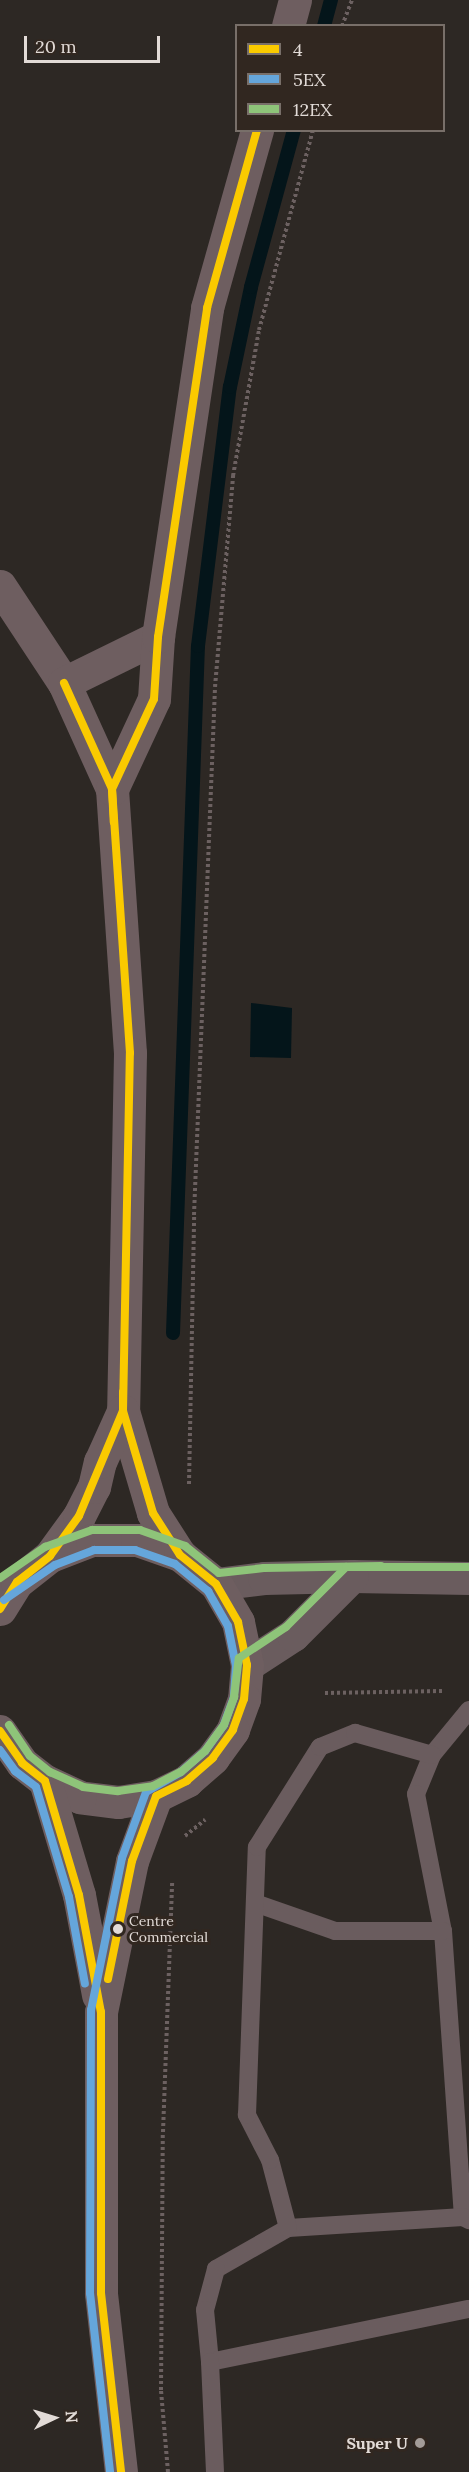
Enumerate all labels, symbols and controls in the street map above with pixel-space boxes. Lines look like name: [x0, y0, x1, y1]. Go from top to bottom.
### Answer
scale bar: [27, 24, 164, 62]
legend: [235, 24, 445, 132]
text: 20 m: [35, 35, 77, 58]
text: 4: [293, 38, 303, 61]
text: 5EX: [293, 68, 326, 91]
text: 12EX: [293, 98, 332, 121]
place label: Centre Commercial: [129, 1913, 208, 1946]
marker: Centre Commercial: [112, 1923, 124, 1935]
north arrow: [24, 2388, 84, 2448]
text: N: [62, 2410, 82, 2424]
place label: Super U: [346, 2433, 408, 2453]
marker: Super U: [413, 2436, 427, 2450]

